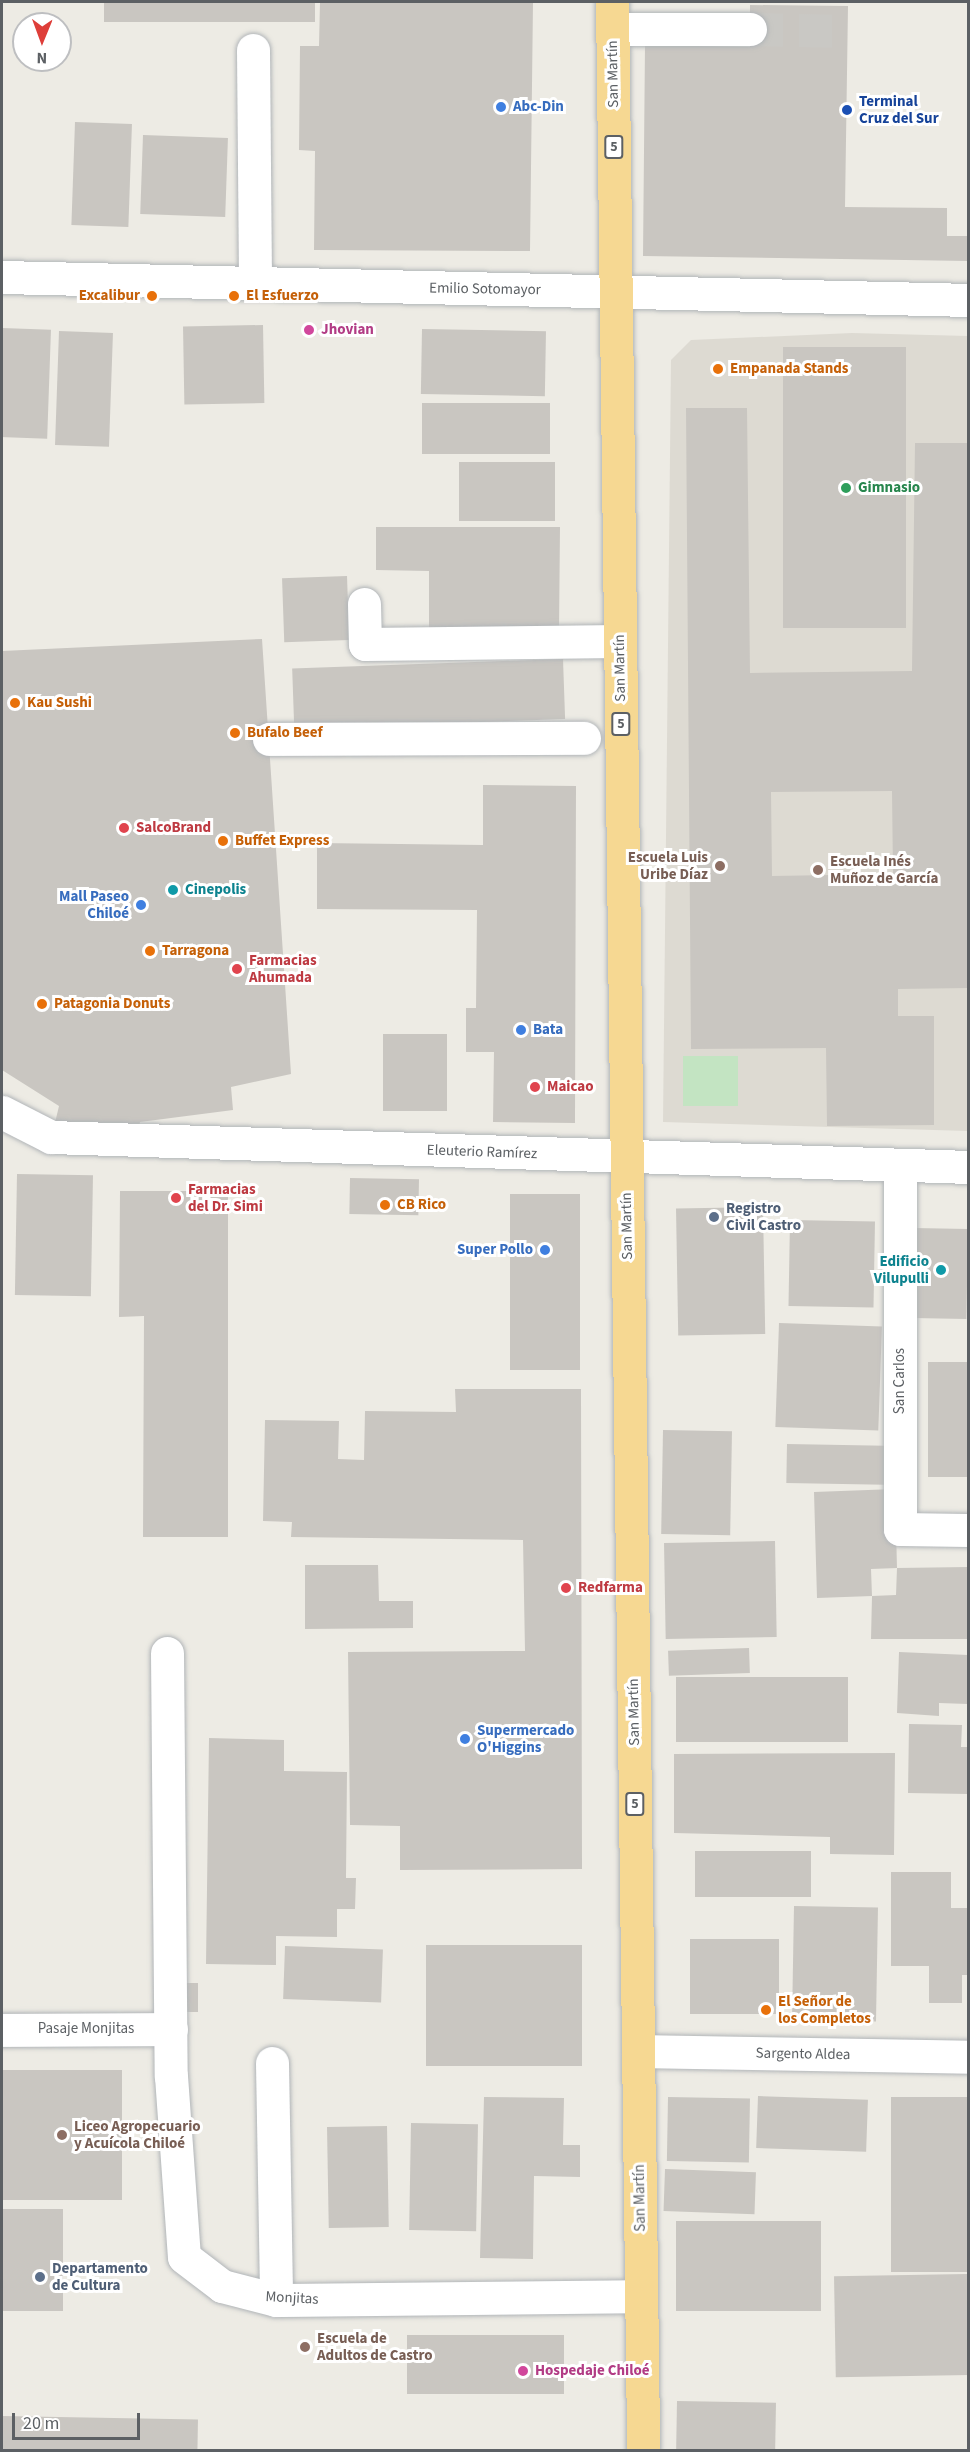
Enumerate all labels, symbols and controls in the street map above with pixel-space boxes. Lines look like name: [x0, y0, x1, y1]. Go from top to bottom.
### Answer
north arrow: [12, 12, 72, 72]
street label: San Martín: [603, 40, 623, 108]
text: N: [36, 47, 47, 69]
place label: Terminal Cruz del Sur: [859, 92, 939, 127]
place label: Abc-Din: [513, 98, 564, 116]
marker: Abc-Din: [494, 100, 508, 114]
marker: Terminal Cruz del Sur: [840, 103, 854, 117]
road number: 5: [604, 136, 624, 158]
street label: Emilio Sotomayor: [429, 279, 541, 299]
place label: Excalibur: [79, 287, 140, 305]
place label: El Esfuerzo: [246, 287, 319, 305]
marker: Excalibur: [145, 289, 159, 303]
marker: El Esfuerzo: [227, 289, 241, 303]
place label: Jhovian: [321, 321, 374, 339]
marker: Jhovian: [302, 323, 316, 337]
place label: Empanada Stands: [730, 360, 848, 378]
marker: Empanada Stands: [711, 362, 725, 376]
place label: Gimnasio: [858, 479, 920, 497]
marker: Gimnasio: [839, 481, 853, 495]
street label: San Martín: [610, 634, 630, 702]
place label: Kau Sushi: [27, 694, 92, 712]
marker: Kau Sushi: [8, 696, 22, 710]
road number: 5: [610, 713, 632, 735]
place label: Bufalo Beef: [247, 724, 323, 742]
marker: Bufalo Beef: [228, 726, 242, 740]
place label: SalcoBrand: [136, 819, 211, 837]
marker: SalcoBrand: [117, 821, 131, 835]
place label: Buffet Express: [235, 832, 329, 850]
marker: Buffet Express: [216, 834, 230, 848]
place label: Escuela Luis Uribe Díaz: [628, 848, 708, 883]
place label: Escuela Inés Muñoz de García: [830, 852, 938, 887]
marker: Escuela Luis Uribe Díaz: [713, 859, 727, 873]
marker: Escuela Inés Muñoz de García: [811, 863, 825, 877]
place label: Cinepolis: [185, 881, 246, 899]
marker: Cinepolis: [166, 883, 180, 897]
place label: Mall Paseo Chiloé: [59, 887, 129, 922]
marker: Mall Paseo Chiloé: [134, 898, 148, 912]
place label: Tarragona: [162, 942, 229, 960]
marker: Tarragona: [143, 944, 157, 958]
place label: Farmacias Ahumada: [249, 951, 317, 986]
marker: Farmacias Ahumada: [230, 962, 244, 976]
place label: Patagonia Donuts: [54, 995, 170, 1013]
marker: Patagonia Donuts: [35, 997, 49, 1011]
place label: Bata: [533, 1021, 563, 1039]
marker: Bata: [514, 1023, 528, 1037]
place label: Maicao: [547, 1078, 594, 1096]
marker: Maicao: [528, 1080, 542, 1094]
street label: Eleuterio Ramírez: [426, 1141, 538, 1163]
place label: Farmacias del Dr. Simi: [188, 1180, 263, 1215]
marker: Farmacias del Dr. Simi: [169, 1191, 183, 1205]
street label: San Martín: [617, 1192, 637, 1260]
place label: CB Rico: [397, 1196, 446, 1214]
marker: CB Rico: [378, 1198, 392, 1212]
place label: Registro Civil Castro: [726, 1199, 801, 1234]
marker: Registro Civil Castro: [707, 1210, 721, 1224]
place label: Super Pollo: [457, 1241, 533, 1259]
marker: Super Pollo: [538, 1243, 552, 1257]
place label: Edificio Vilupulli: [874, 1252, 929, 1287]
marker: Edificio Vilupulli: [934, 1263, 948, 1277]
street label: San Carlos: [891, 1348, 909, 1414]
place label: Redfarma: [578, 1579, 643, 1597]
marker: Redfarma: [559, 1581, 573, 1595]
street label: San Martín: [624, 1678, 644, 1746]
place label: Supermercado O'Higgins: [477, 1721, 574, 1756]
marker: Supermercado O'Higgins: [458, 1732, 472, 1746]
road number: 5: [624, 1793, 646, 1815]
place label: El Señor de los Completos: [778, 1992, 871, 2027]
marker: El Señor de los Completos: [759, 2003, 773, 2017]
street label: Pasaje Monjitas: [38, 2020, 134, 2038]
street label: Sargento Aldea: [755, 2044, 851, 2064]
place label: Liceo Agropecuario y Acuícola Chiloé: [74, 2117, 201, 2152]
marker: Liceo Agropecuario y Acuícola Chiloé: [55, 2128, 69, 2142]
street label: San Martín: [630, 2164, 650, 2232]
place label: Departamento de Cultura: [52, 2259, 148, 2294]
marker: Departamento de Cultura: [33, 2270, 47, 2284]
street label: Monjitas: [265, 2288, 319, 2308]
place label: Escuela de Adultos de Castro: [317, 2329, 433, 2364]
marker: Escuela de Adultos de Castro: [298, 2340, 312, 2354]
place label: Hospedaje Chiloé: [535, 2362, 650, 2380]
marker: Hospedaje Chiloé: [516, 2364, 530, 2378]
scale bar: [15, 2401, 142, 2439]
text: 20 m: [23, 2411, 59, 2436]

